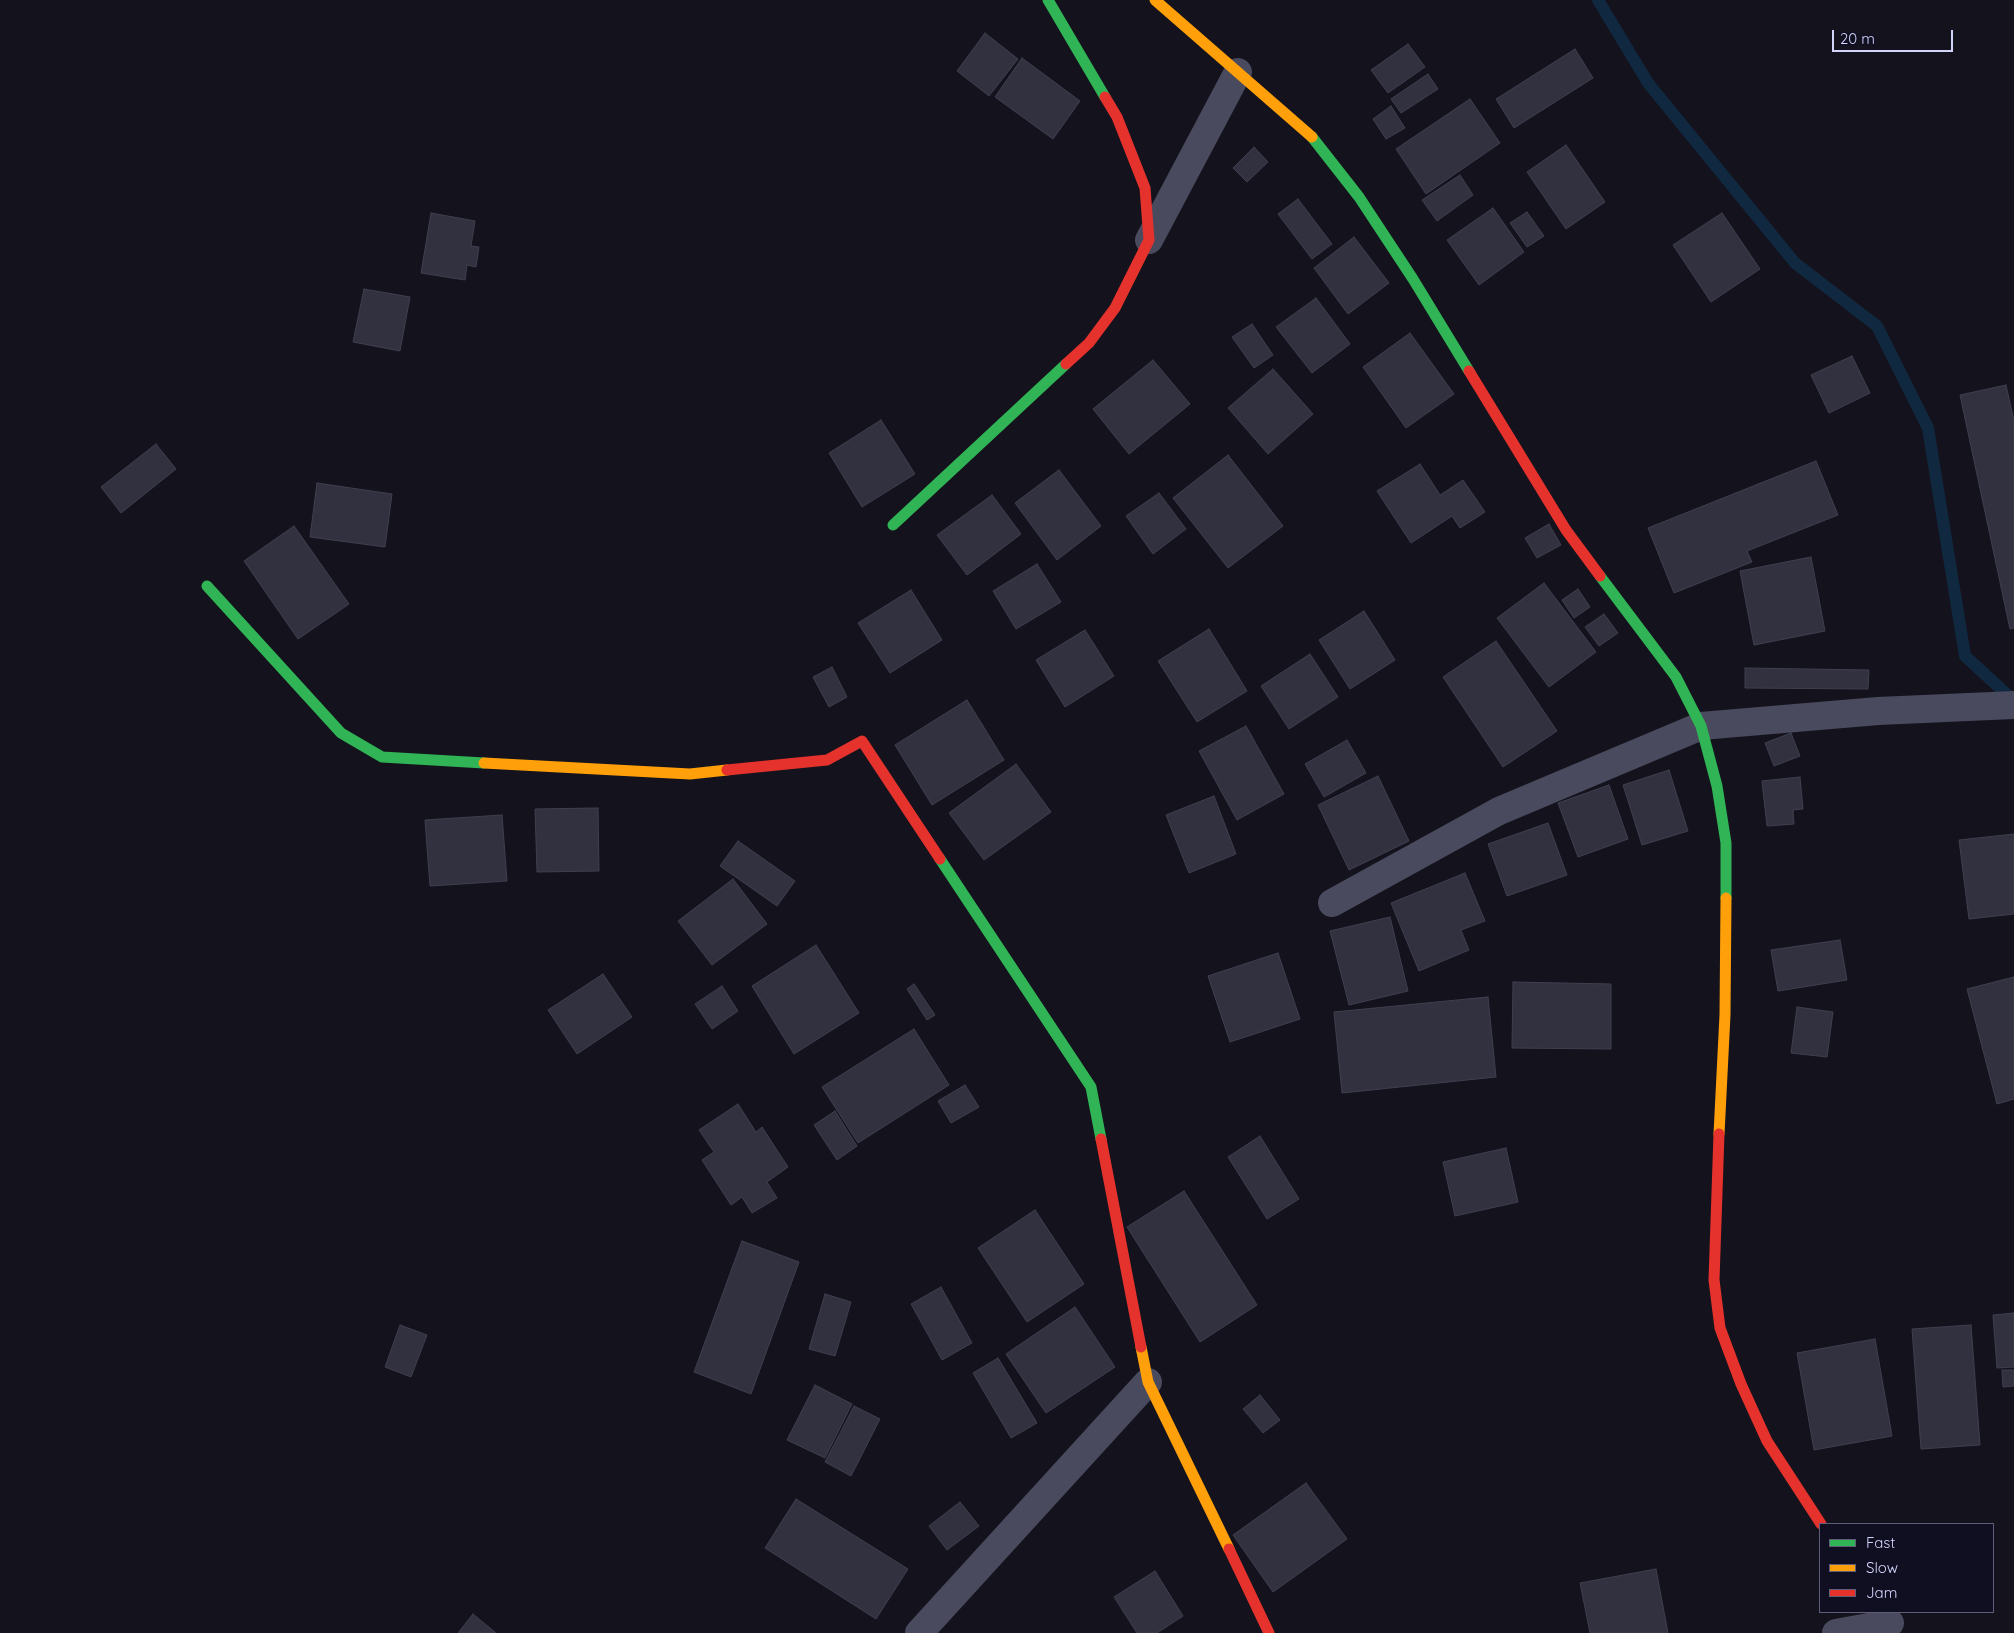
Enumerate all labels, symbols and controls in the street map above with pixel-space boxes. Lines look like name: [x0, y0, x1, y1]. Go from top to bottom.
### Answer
scale bar: [1834, 20, 1955, 52]
text: 20 m: [1840, 29, 1875, 48]
legend: [1819, 1523, 1994, 1613]
text: Fast: [1866, 1533, 1895, 1552]
text: Slow: [1866, 1558, 1898, 1577]
text: Jam: [1866, 1583, 1897, 1602]

